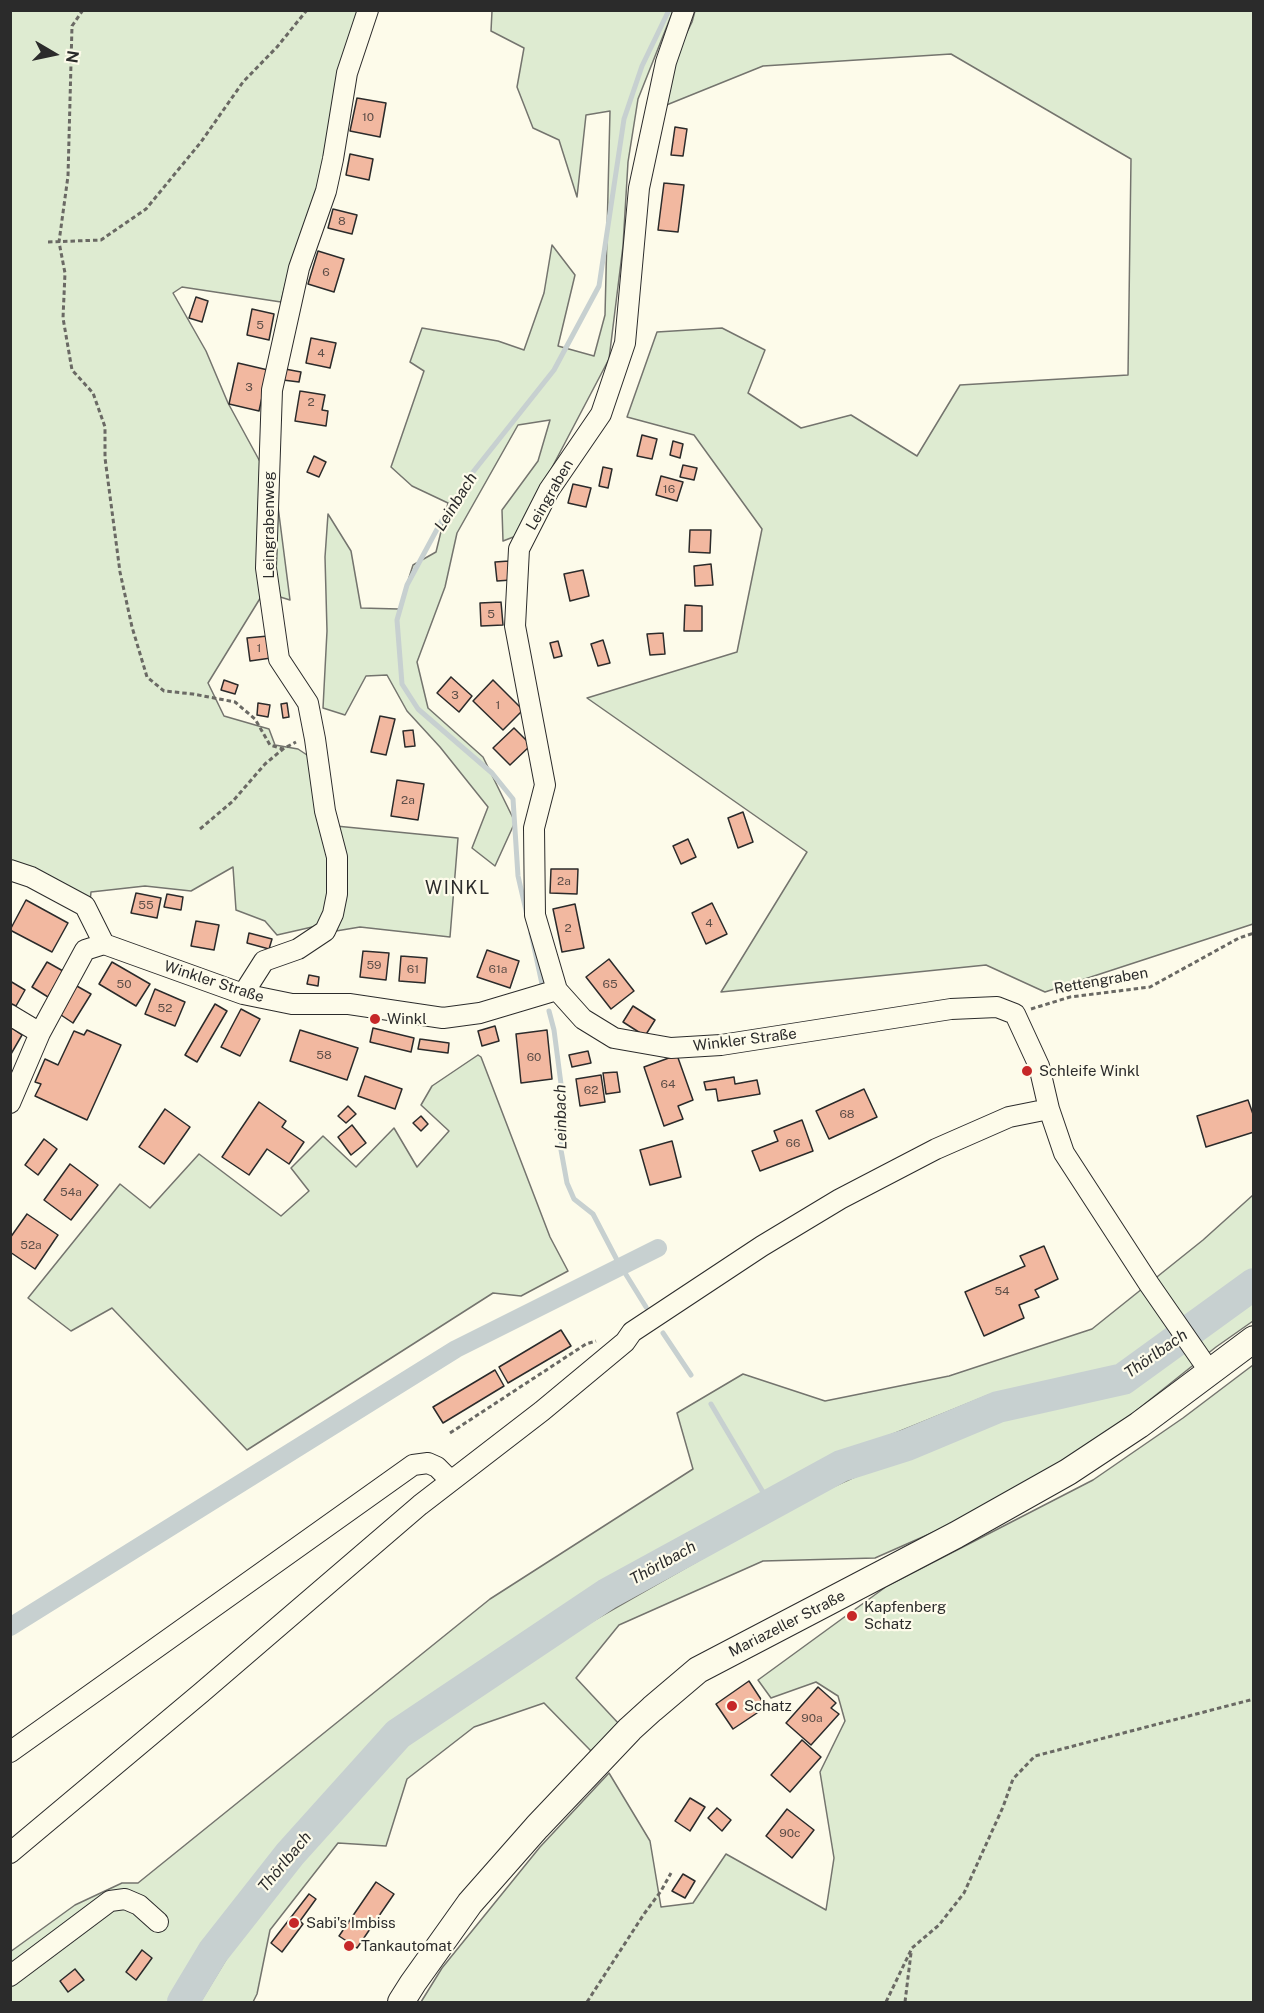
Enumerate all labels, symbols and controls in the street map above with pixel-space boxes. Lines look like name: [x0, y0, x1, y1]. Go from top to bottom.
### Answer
north arrow: [24, 24, 84, 84]
text: N: [62, 49, 83, 65]
house number: 10: [362, 110, 374, 124]
house number: 8: [338, 214, 346, 228]
house number: 6: [322, 265, 330, 279]
house number: 5: [256, 318, 264, 332]
house number: 4: [317, 346, 325, 360]
house number: 3: [245, 380, 253, 394]
house number: 2: [307, 395, 315, 409]
street label: Leingraben: [523, 456, 577, 534]
water label: Leinbach: [431, 469, 481, 535]
street label: Leingrabenweg: [260, 471, 278, 579]
house number: 16: [663, 482, 675, 496]
house number: 5: [487, 607, 495, 621]
house number: 1: [257, 641, 261, 655]
house number: 3: [451, 688, 459, 702]
house number: 1: [496, 698, 500, 712]
house number: 2a: [401, 793, 415, 807]
house number: 2a: [557, 874, 571, 888]
district label: WINKL: [425, 877, 491, 899]
house number: 55: [138, 898, 154, 912]
house number: 4: [705, 916, 713, 930]
house number: 2: [564, 921, 572, 935]
street label: Winkler Straße: [162, 957, 266, 1007]
house number: 59: [366, 958, 382, 972]
house number: 61: [407, 962, 419, 976]
house number: 61a: [489, 962, 507, 976]
street label: Rettengraben: [1053, 964, 1149, 998]
house number: 50: [116, 977, 132, 991]
house number: 65: [602, 977, 618, 991]
house number: 52: [158, 1001, 172, 1015]
place label: Winkl: [387, 1010, 427, 1028]
marker: Winkl: [368, 1012, 382, 1026]
street label: Winkler Straße: [692, 1025, 798, 1055]
house number: 58: [316, 1048, 332, 1062]
house number: 60: [527, 1050, 541, 1064]
place label: Schleife Winkl: [1039, 1062, 1140, 1080]
marker: Schleife Winkl: [1020, 1064, 1034, 1078]
house number: 64: [661, 1077, 675, 1091]
house number: 62: [584, 1083, 598, 1097]
water label: Leinbach: [551, 1084, 571, 1150]
house number: 68: [839, 1107, 855, 1121]
house number: 66: [786, 1136, 800, 1150]
house number: 54a: [60, 1185, 82, 1199]
house number: 52a: [20, 1238, 42, 1252]
house number: 54: [994, 1284, 1010, 1298]
water label: Thörlbach: [1121, 1325, 1191, 1383]
water label: Thörlbach: [627, 1537, 699, 1589]
street label: Mariazeller Straße: [726, 1587, 848, 1661]
place label: Kapfenberg Schatz: [864, 1598, 946, 1633]
marker: Kapfenberg Schatz: [845, 1609, 859, 1623]
place label: Schatz: [744, 1697, 792, 1715]
marker: Schatz: [725, 1699, 739, 1713]
house number: 90a: [801, 1711, 823, 1725]
house number: 90c: [779, 1826, 801, 1840]
water label: Thörlbach: [254, 1828, 316, 1896]
place label: Sabi's Imbiss: [306, 1914, 396, 1932]
marker: Sabi's Imbiss: [287, 1916, 301, 1930]
place label: Tankautomat: [361, 1937, 452, 1955]
marker: Tankautomat: [342, 1939, 356, 1953]

